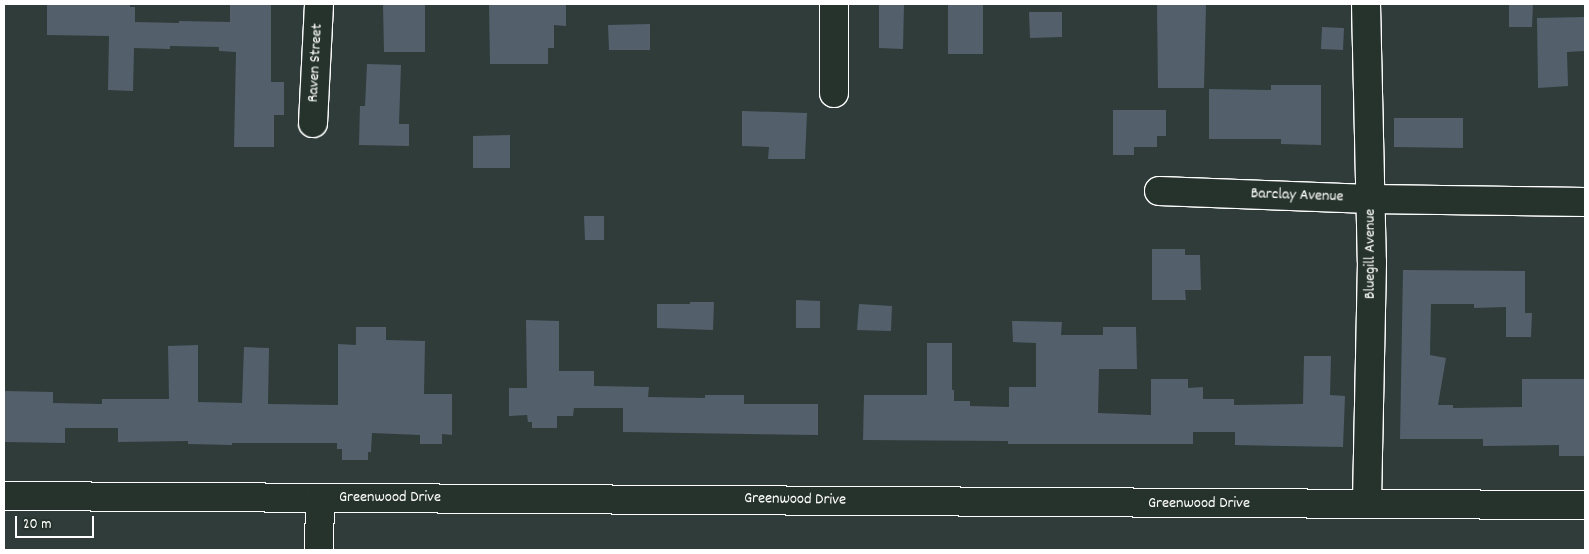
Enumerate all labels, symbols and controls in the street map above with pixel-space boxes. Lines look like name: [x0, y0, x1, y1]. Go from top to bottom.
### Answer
street label: Raven Street: [304, 23, 328, 103]
street label: Barclay Avenue: [1250, 185, 1344, 207]
street label: Bluegill Avenue: [1361, 209, 1381, 299]
street label: Greenwood Drive: [339, 488, 441, 508]
street label: Greenwood Drive: [744, 490, 846, 510]
street label: Greenwood Drive: [1148, 494, 1250, 514]
scale bar: [18, 506, 96, 538]
text: 20 m: [23, 514, 51, 536]

